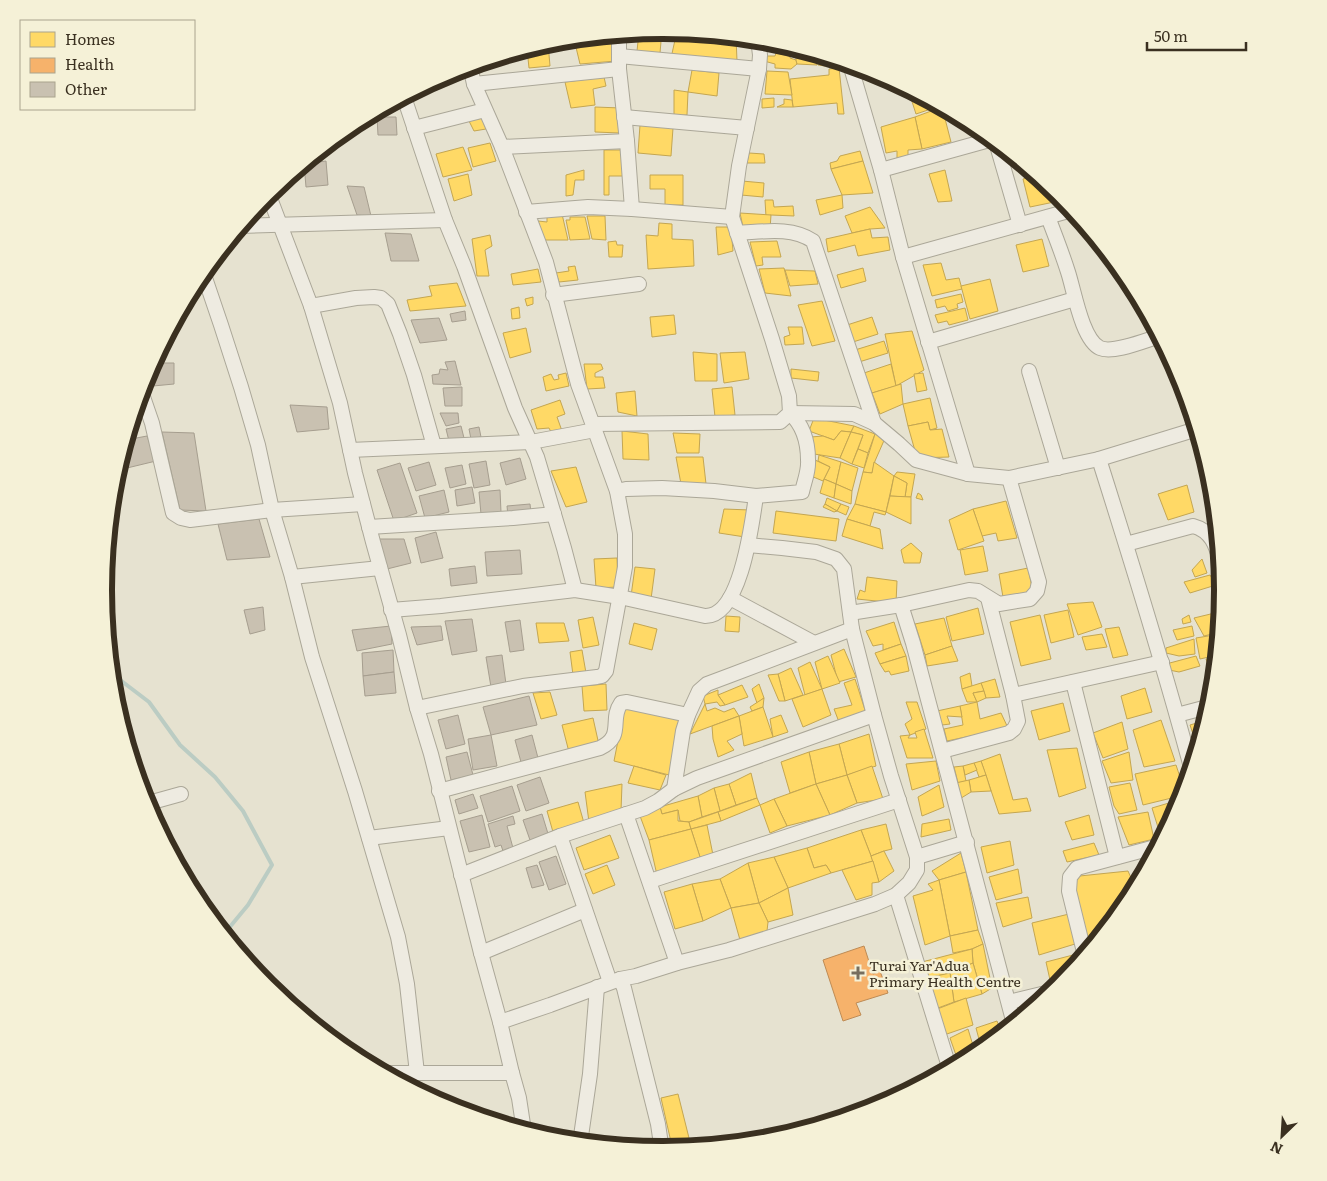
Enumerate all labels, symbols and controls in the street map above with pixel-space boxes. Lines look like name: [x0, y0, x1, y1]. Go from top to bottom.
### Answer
legend: [20, 20, 195, 110]
scale bar: [1147, 20, 1246, 52]
text: 50 m: [1154, 24, 1188, 47]
text: Homes: [65, 27, 115, 50]
text: Health: [65, 52, 114, 75]
text: Other: [65, 77, 107, 100]
place label: Turai Yar'Adua Primary Health Centre: [869, 955, 1021, 991]
marker: Turai Yar'Adua Primary Health Centre: [851, 966, 865, 980]
north arrow: [1257, 1111, 1307, 1161]
text: N: [1266, 1137, 1286, 1160]

